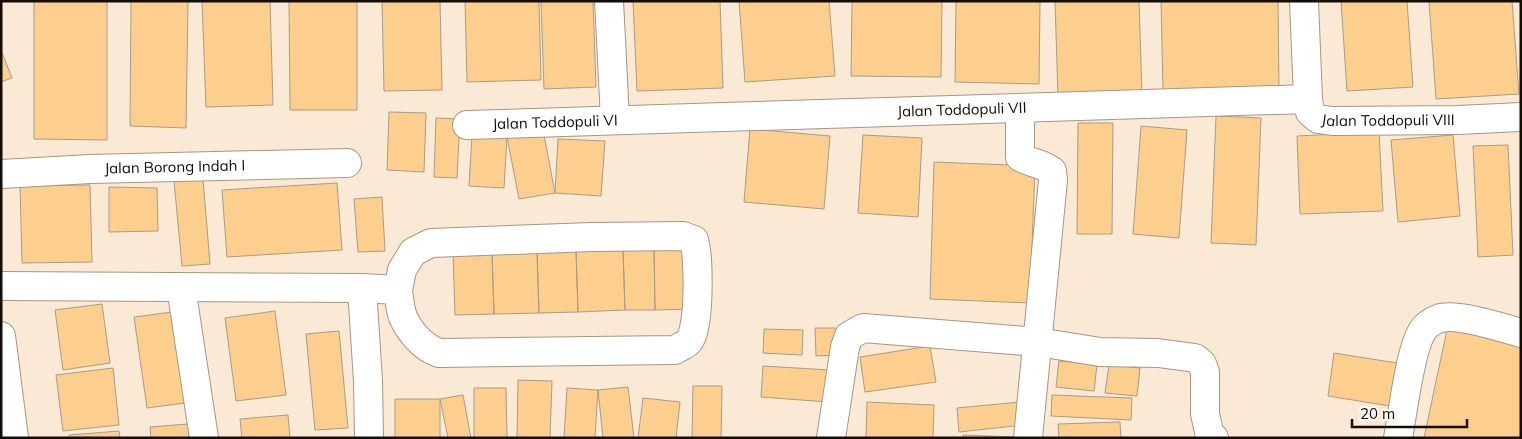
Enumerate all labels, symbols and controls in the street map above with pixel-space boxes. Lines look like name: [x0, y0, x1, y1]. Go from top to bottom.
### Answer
street label: Jalan Toddopuli VII: [897, 98, 1027, 121]
street label: Jalan Toddopuli VI: [492, 110, 618, 133]
street label: Jalan Toddopuli VIII: [1320, 110, 1455, 130]
street label: Jalan Borong Indah I: [104, 155, 246, 178]
scale bar: [1352, 396, 1467, 428]
text: 20 m: [1360, 404, 1395, 423]

